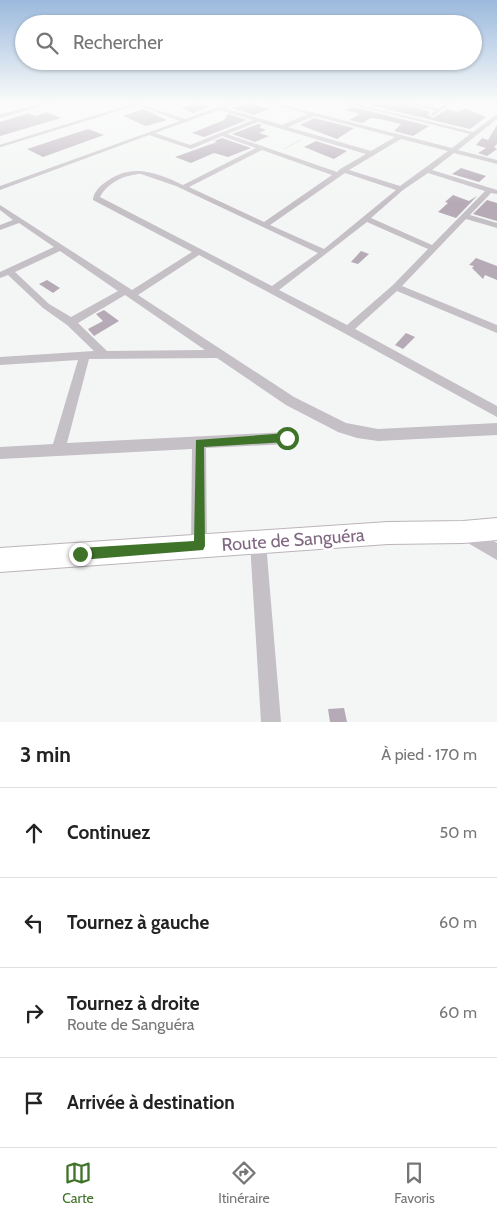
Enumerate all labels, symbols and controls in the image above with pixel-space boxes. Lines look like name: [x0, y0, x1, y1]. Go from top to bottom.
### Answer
search box: [15, 15, 482, 70]
icon: search: [33, 29, 61, 57]
text: Rechercher: [73, 31, 163, 54]
route start: [276, 427, 299, 450]
street label: Route de Sanguéra: [221, 524, 366, 556]
route end: [69, 543, 92, 566]
text: 3 min: [20, 742, 71, 767]
text: À pied · 170 m: [381, 745, 477, 764]
icon: ahead: [20, 819, 48, 847]
text: Continuez: [67, 821, 150, 844]
text: 50 m: [440, 823, 477, 842]
icon: left: [20, 909, 48, 937]
text: Tournez à gauche: [67, 911, 209, 934]
text: 60 m: [439, 913, 477, 932]
text: Tournez à droite: [67, 992, 200, 1015]
icon: right: [20, 999, 48, 1027]
text: 60 m: [439, 1003, 477, 1022]
text: Route de Sanguéra: [67, 1015, 194, 1034]
icon: arrive: [20, 1089, 48, 1117]
text: Arrivée à destination: [67, 1091, 235, 1114]
tab: Carte: [62, 1159, 94, 1207]
tab: Itinéraire: [218, 1159, 270, 1207]
tab: Favoris: [394, 1159, 435, 1207]

